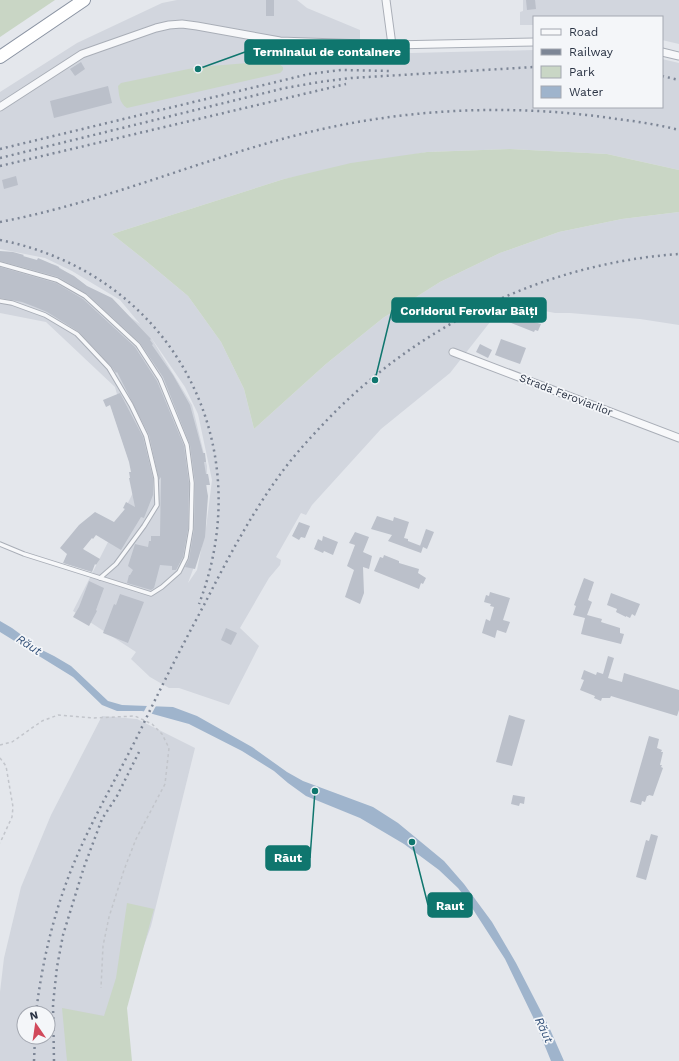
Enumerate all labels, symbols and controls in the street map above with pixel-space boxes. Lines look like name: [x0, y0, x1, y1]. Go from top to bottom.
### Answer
legend: [533, 16, 663, 108]
text: Road: [569, 25, 598, 39]
callout: Terminalul de containere: [245, 40, 409, 64]
text: Terminalul de containere: [253, 45, 401, 59]
text: Railway: [569, 45, 614, 59]
text: Park: [569, 65, 595, 79]
text: Water: [569, 85, 604, 99]
callout: Coridorul Feroviar Bălți: [392, 298, 546, 322]
text: Coridorul Feroviar Bălți: [400, 304, 538, 318]
street label: Strada Feroviarilor: [517, 371, 615, 419]
water label: Răut: [14, 632, 44, 658]
callout: Răut: [266, 846, 310, 870]
text: Răut: [274, 851, 303, 865]
callout: Raut: [428, 893, 472, 917]
text: Raut: [436, 899, 465, 913]
north arrow: [16, 1005, 56, 1045]
text: N: [28, 1008, 39, 1023]
water label: Răut: [532, 1015, 556, 1045]

